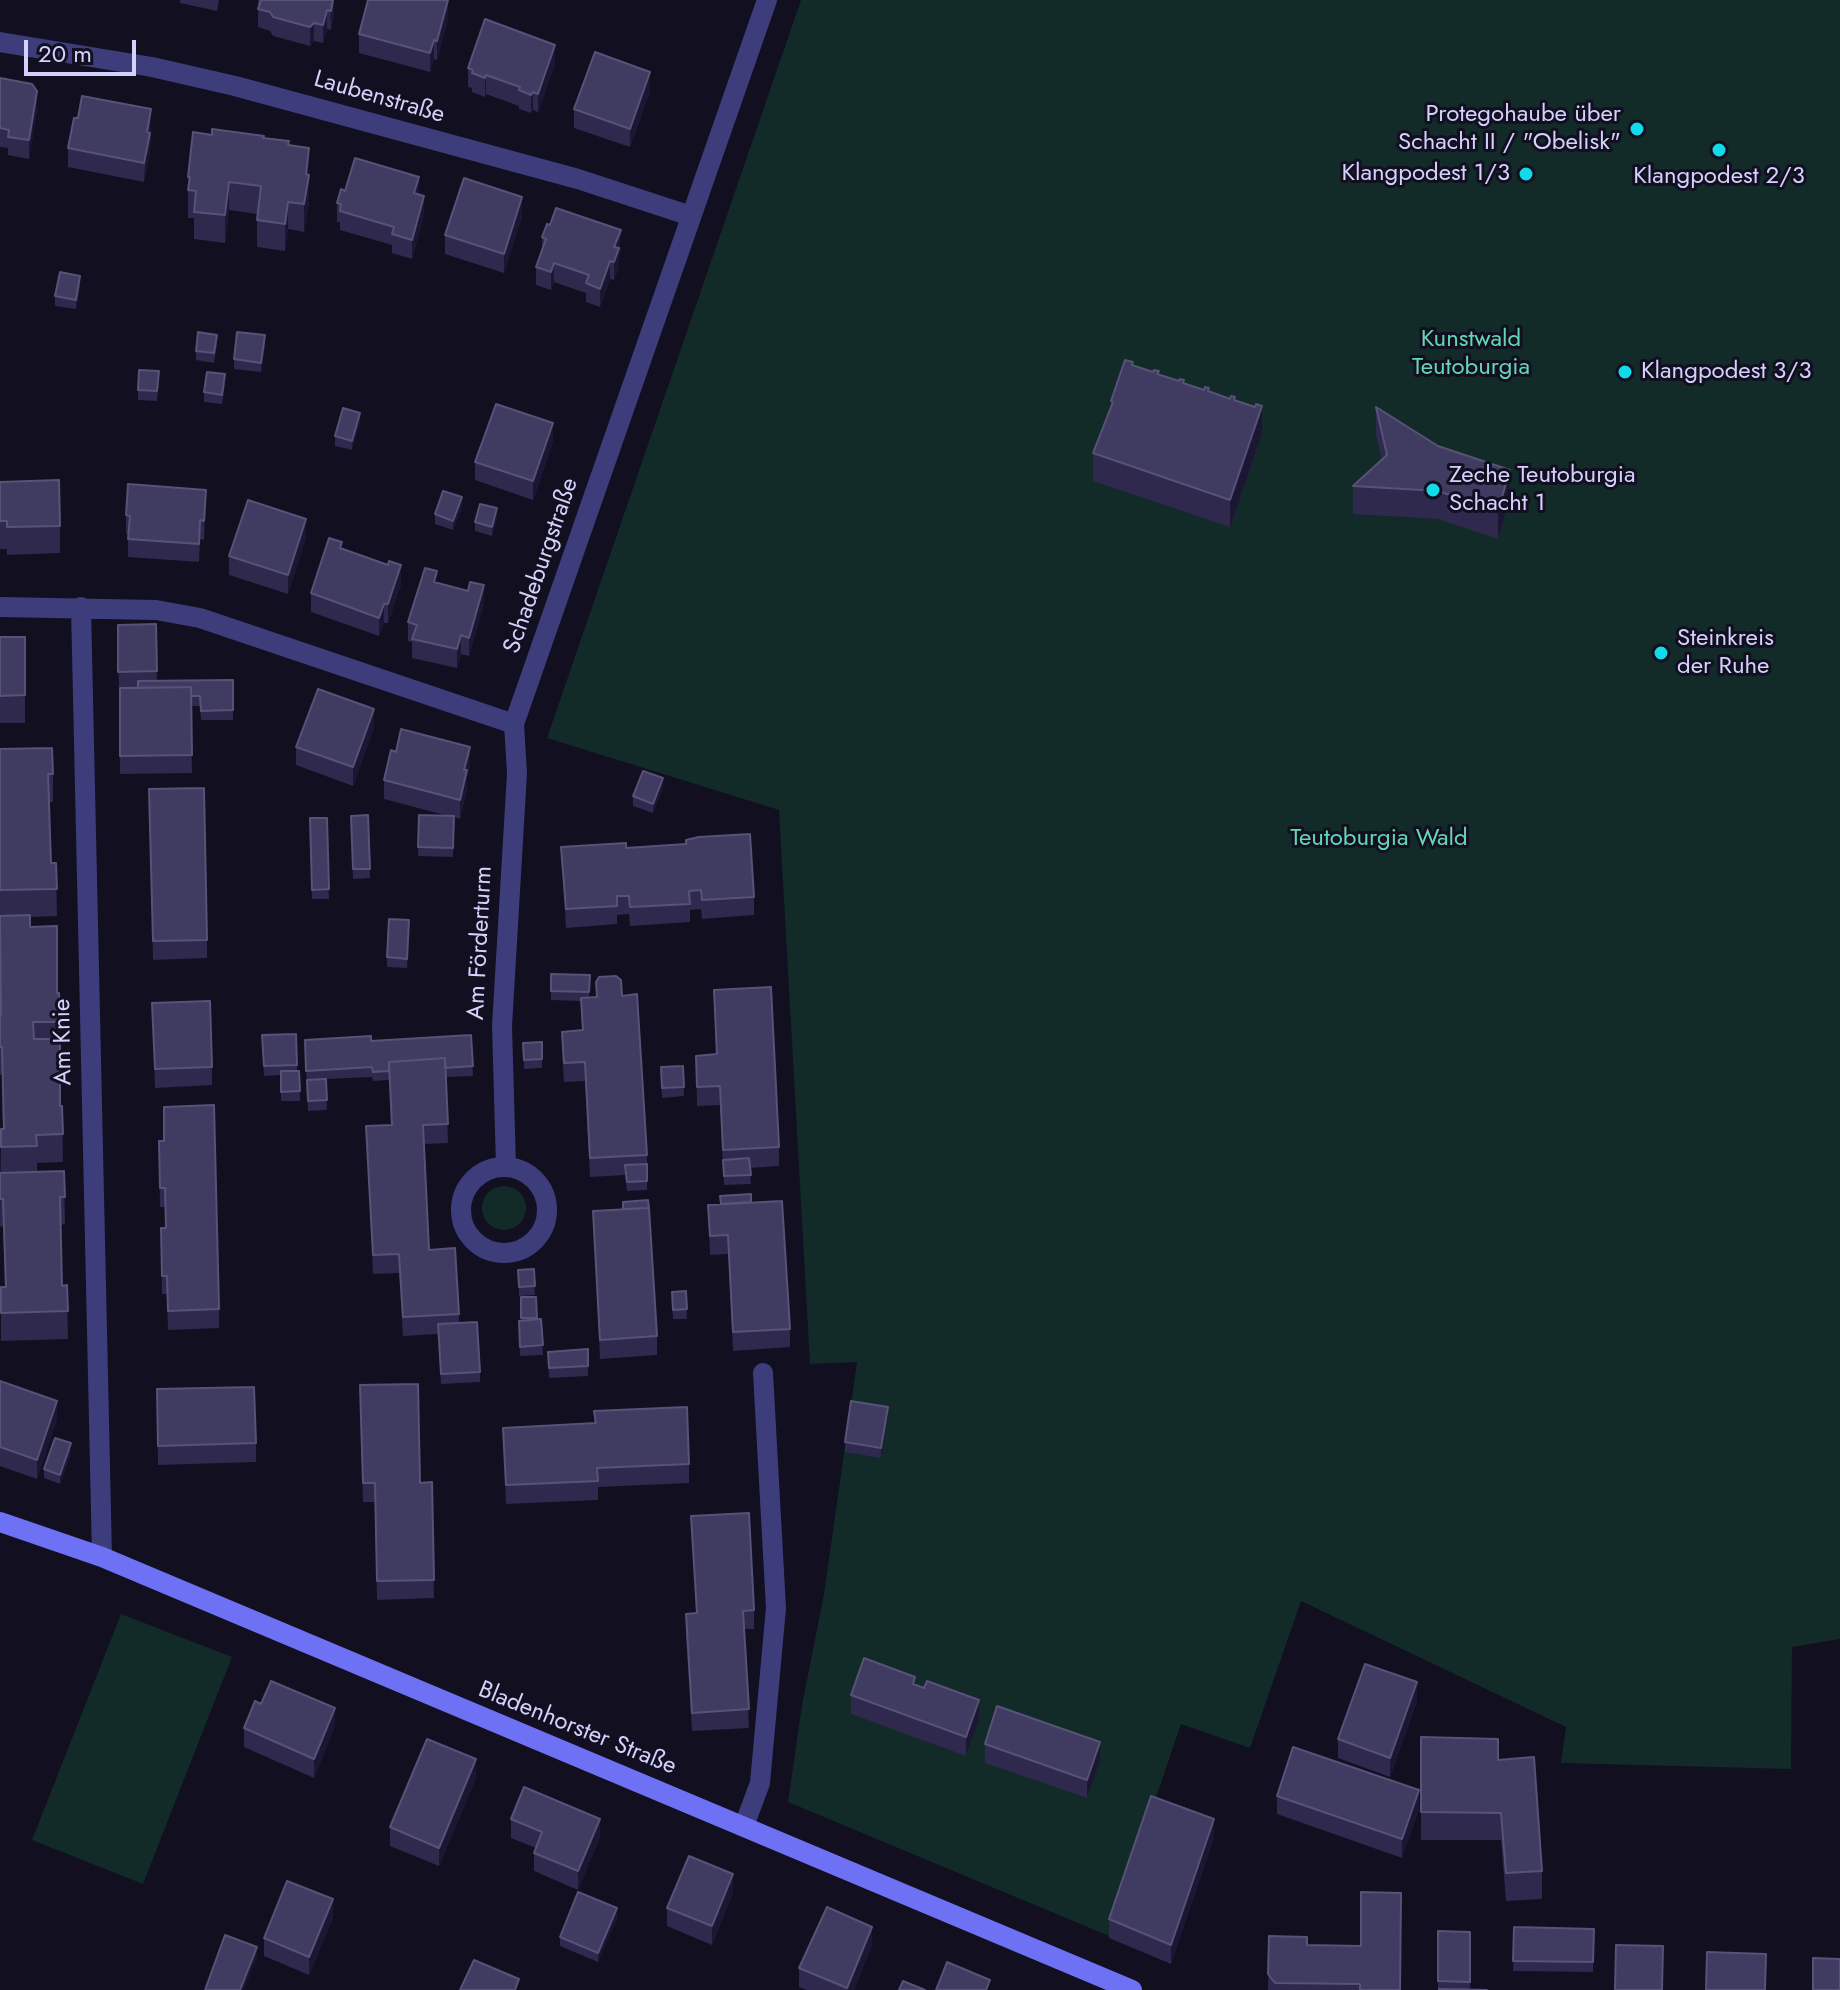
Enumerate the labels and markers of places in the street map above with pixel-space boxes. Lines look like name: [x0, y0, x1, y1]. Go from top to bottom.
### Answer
place label: Protegohaube über Schacht II / "Obelisk": [1398, 101, 1621, 157]
marker: Protegohaube über Schacht II / "Obelisk": [1628, 120, 1646, 138]
marker: Klangpodest 2/3: [1710, 141, 1728, 159]
place label: Klangpodest 1/3: [1341, 160, 1510, 188]
place label: Klangpodest 2/3: [1633, 163, 1805, 191]
marker: Klangpodest 1/3: [1517, 165, 1535, 183]
place label: Klangpodest 3/3: [1641, 358, 1812, 386]
marker: Klangpodest 3/3: [1616, 363, 1634, 381]
place label: Zeche Teutoburgia Schacht 1: [1449, 462, 1636, 518]
marker: Zeche Teutoburgia Schacht 1: [1424, 481, 1442, 499]
place label: Steinkreis der Ruhe: [1677, 625, 1774, 681]
marker: Steinkreis der Ruhe: [1652, 644, 1670, 662]

